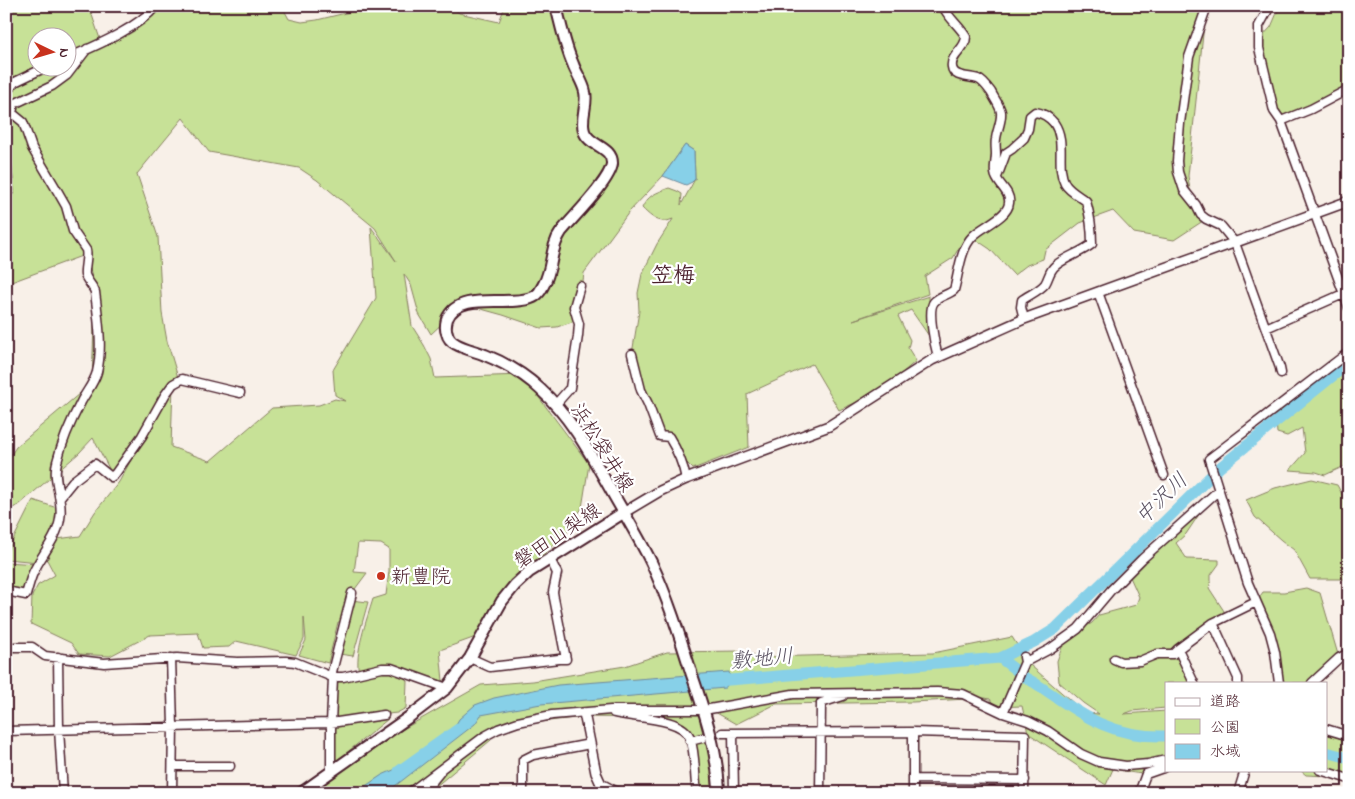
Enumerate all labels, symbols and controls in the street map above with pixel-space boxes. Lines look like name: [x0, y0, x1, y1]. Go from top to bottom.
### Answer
north arrow: [28, 28, 78, 78]
text: N: [53, 47, 74, 59]
district label: 笠梅: [651, 261, 695, 293]
street label: 浜松袋井線: [562, 398, 640, 498]
water label: 中沢川: [1129, 467, 1195, 532]
street label: 磐田山梨線: [509, 497, 608, 577]
place label: 新豊院: [391, 564, 451, 593]
marker: 新豊院: [375, 570, 387, 582]
water label: 敷地川: [729, 642, 795, 678]
legend: [1165, 682, 1328, 772]
text: 道路: [1210, 691, 1240, 713]
text: 公園: [1210, 717, 1240, 739]
text: 水域: [1210, 741, 1240, 763]

